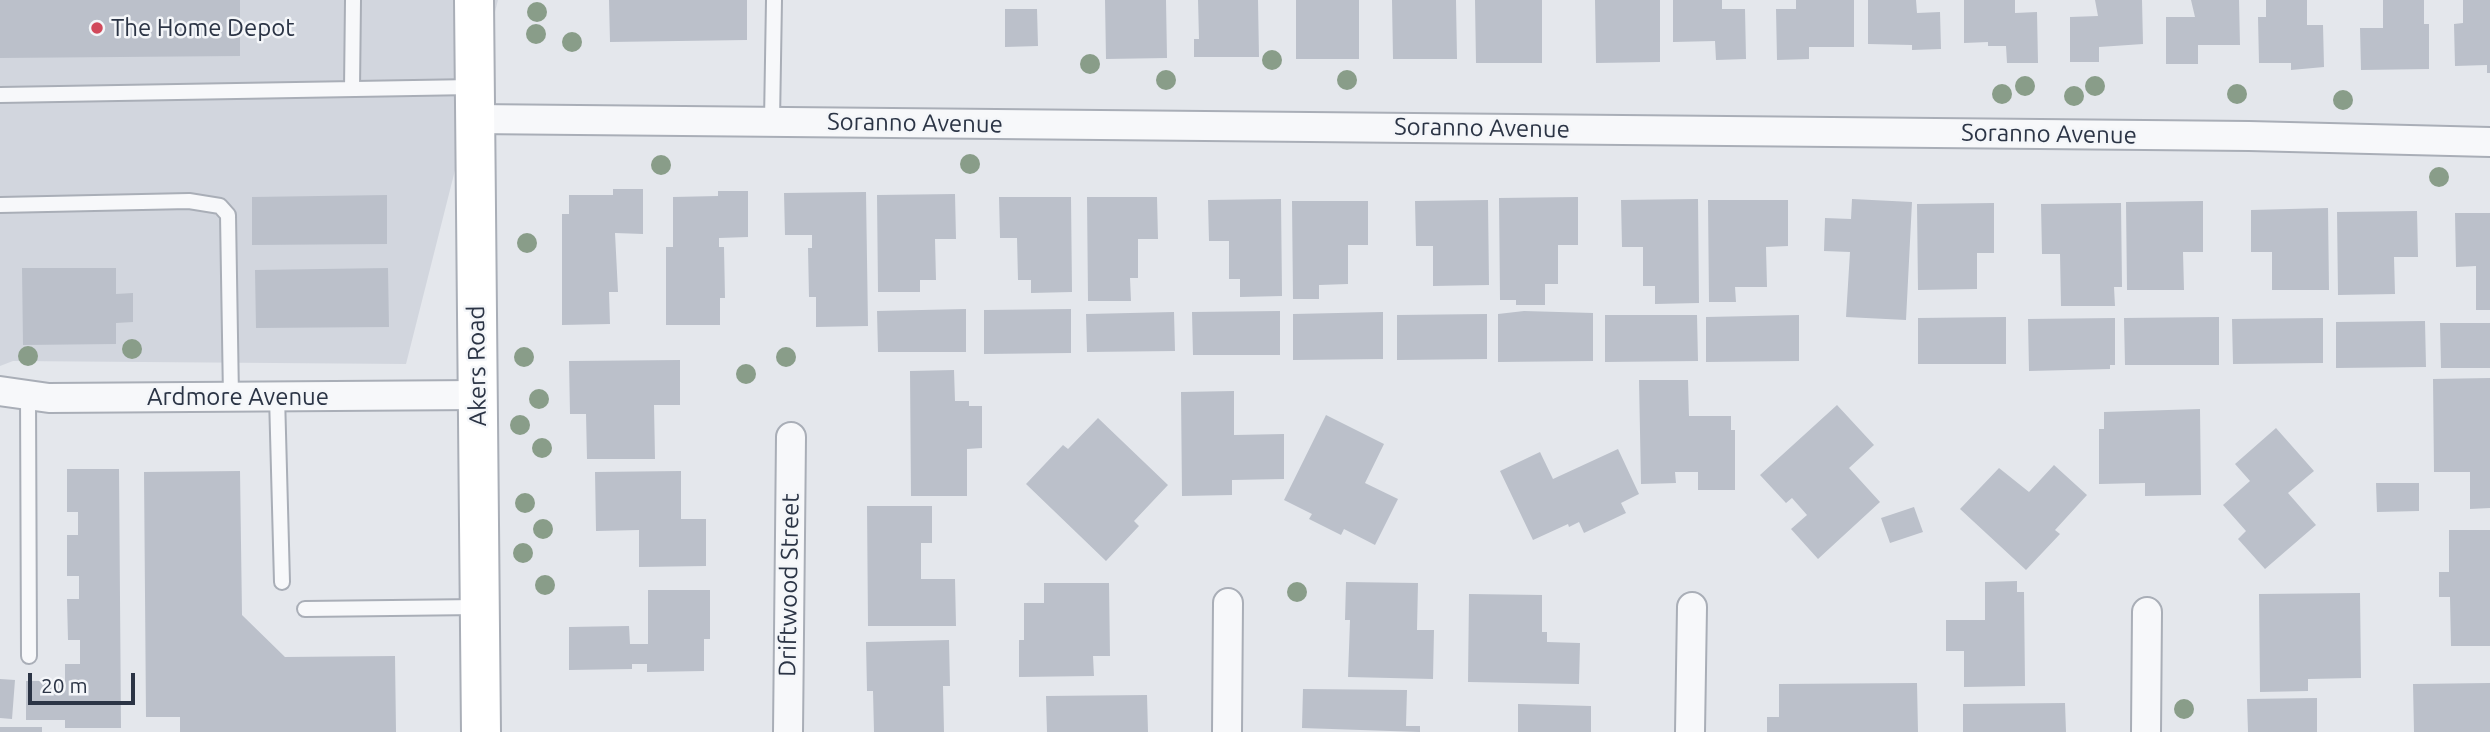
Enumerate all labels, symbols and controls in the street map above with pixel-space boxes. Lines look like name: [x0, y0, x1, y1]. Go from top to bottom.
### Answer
place label: The Home Depot: [111, 14, 295, 42]
marker: The Home Depot: [89, 20, 105, 36]
street label: Soranno Avenue: [827, 107, 1003, 139]
street label: Soranno Avenue: [1394, 112, 1570, 144]
street label: Soranno Avenue: [1961, 118, 2137, 150]
street label: Akers Road: [462, 305, 492, 427]
street label: Ardmore Avenue: [147, 383, 329, 411]
street label: Driftwood Street: [773, 493, 805, 677]
scale bar: [32, 658, 138, 702]
text: 20 m: [41, 673, 88, 697]

